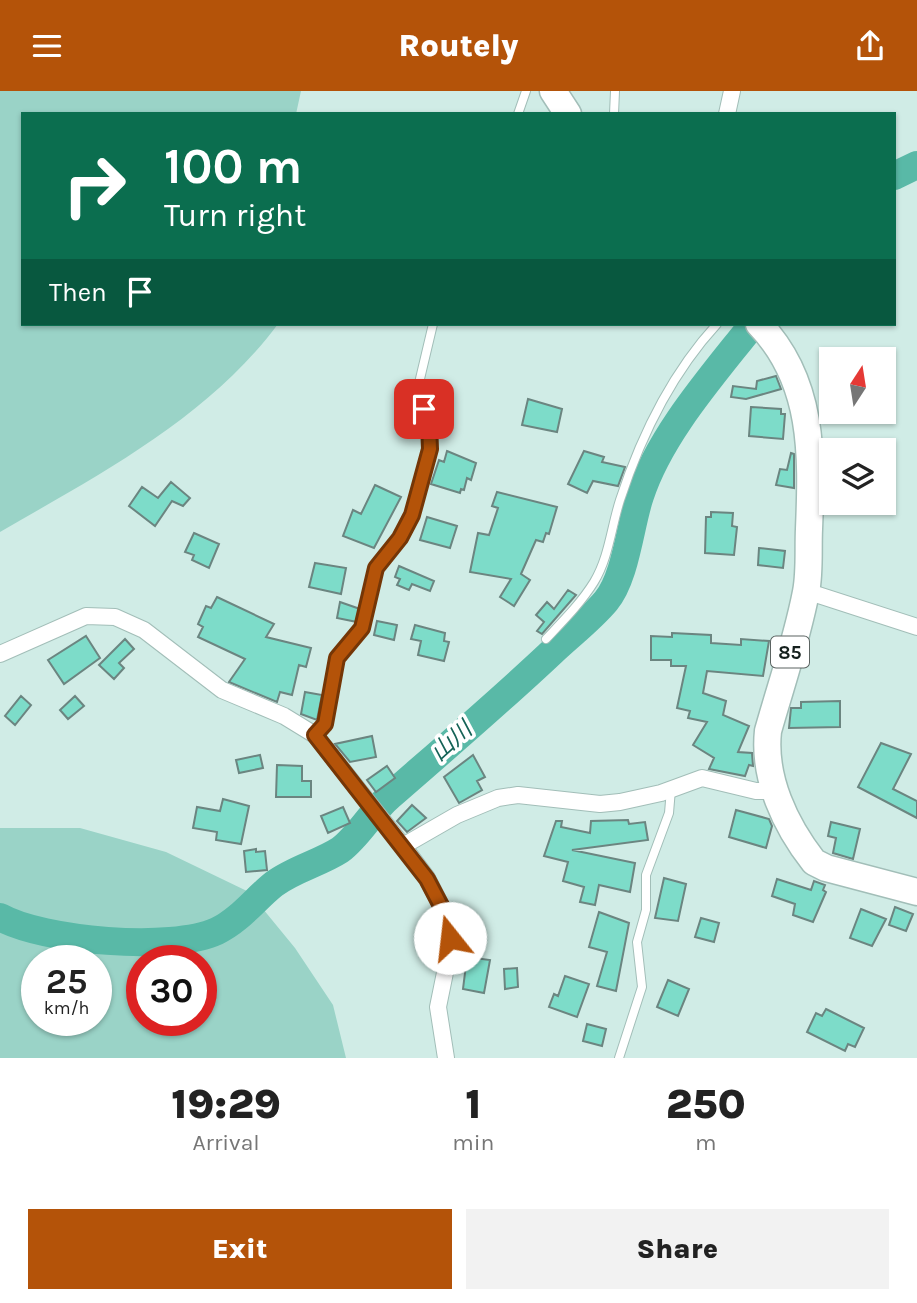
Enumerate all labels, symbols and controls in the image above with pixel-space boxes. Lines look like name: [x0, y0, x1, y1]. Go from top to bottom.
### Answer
icon: menu: [28, 27, 66, 65]
text: Routely: [399, 27, 518, 64]
icon: share: [851, 27, 889, 65]
text: 100 m: [164, 138, 302, 195]
icon: right: [49, 140, 140, 231]
text: Turn right: [164, 197, 306, 234]
icon: arrive: [121, 273, 159, 311]
text: Then: [49, 277, 107, 308]
north arrow: [819, 347, 896, 423]
map controls: [819, 347, 896, 515]
pin: [394, 379, 454, 439]
icon: arrive: [405, 390, 443, 428]
button: layers: [819, 438, 896, 515]
road number: 85: [771, 637, 809, 667]
water label: 山川: [425, 714, 480, 767]
position arrow: [413, 901, 487, 975]
speed limit sign: 30: [126, 945, 217, 1036]
text: 25: [46, 961, 87, 1002]
text: km/h: [44, 997, 89, 1019]
text: 19:29: [171, 1079, 281, 1129]
text: 1: [465, 1079, 481, 1129]
text: 250: [666, 1079, 746, 1129]
text: Arrival: [192, 1129, 260, 1156]
text: min: [452, 1129, 494, 1156]
text: m: [695, 1129, 716, 1156]
button: Exit: [28, 1209, 452, 1289]
button: Share: [466, 1209, 889, 1289]

